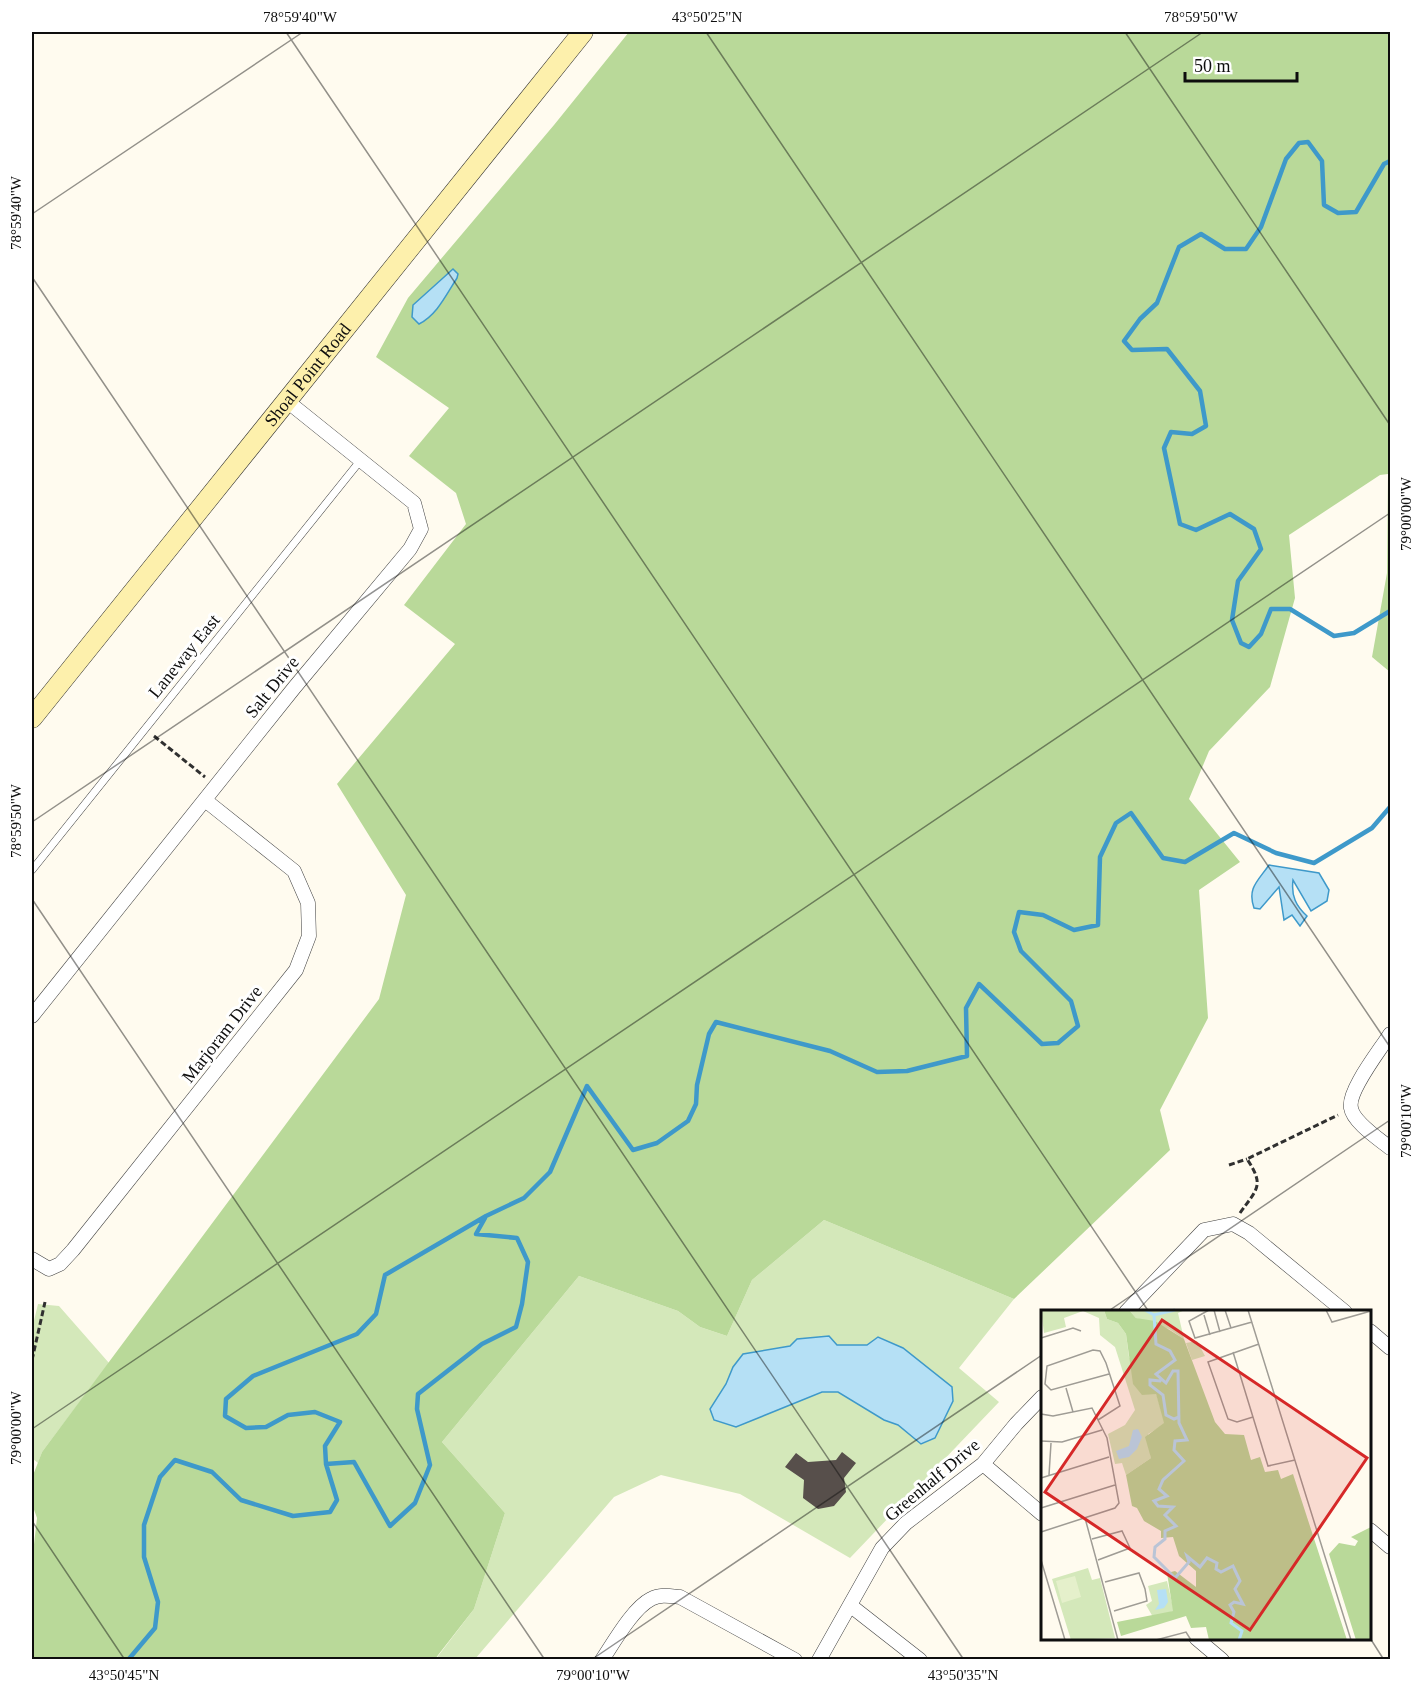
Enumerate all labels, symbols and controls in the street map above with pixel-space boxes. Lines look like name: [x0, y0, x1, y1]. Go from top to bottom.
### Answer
text: 78°59'40"W: [263, 9, 338, 25]
text: 43°50'25"N: [672, 9, 742, 25]
text: 78°59'50"W: [1164, 9, 1239, 25]
scale bar: [1185, 45, 1298, 83]
text: 50 m: [1194, 56, 1231, 76]
text: 78°59'40"W: [8, 175, 24, 250]
street label: Shoal Point Road: [260, 320, 355, 430]
text: 79°00'00"W: [1398, 476, 1414, 551]
street label: Laneway East: [144, 610, 224, 702]
street label: Salt Drive: [241, 652, 303, 722]
text: 78°59'50"W: [8, 783, 24, 858]
street label: Marjoram Drive: [178, 982, 266, 1086]
text: 79°00'10"W: [1398, 1083, 1414, 1158]
inset map: [1041, 1310, 1371, 1640]
text: 79°00'00"W: [8, 1390, 24, 1465]
street label: Greenhalf Drive: [881, 1435, 983, 1525]
text: 43°50'45"N: [89, 1667, 159, 1683]
text: 79°00'10"W: [556, 1667, 631, 1683]
text: 43°50'35"N: [928, 1667, 998, 1683]

